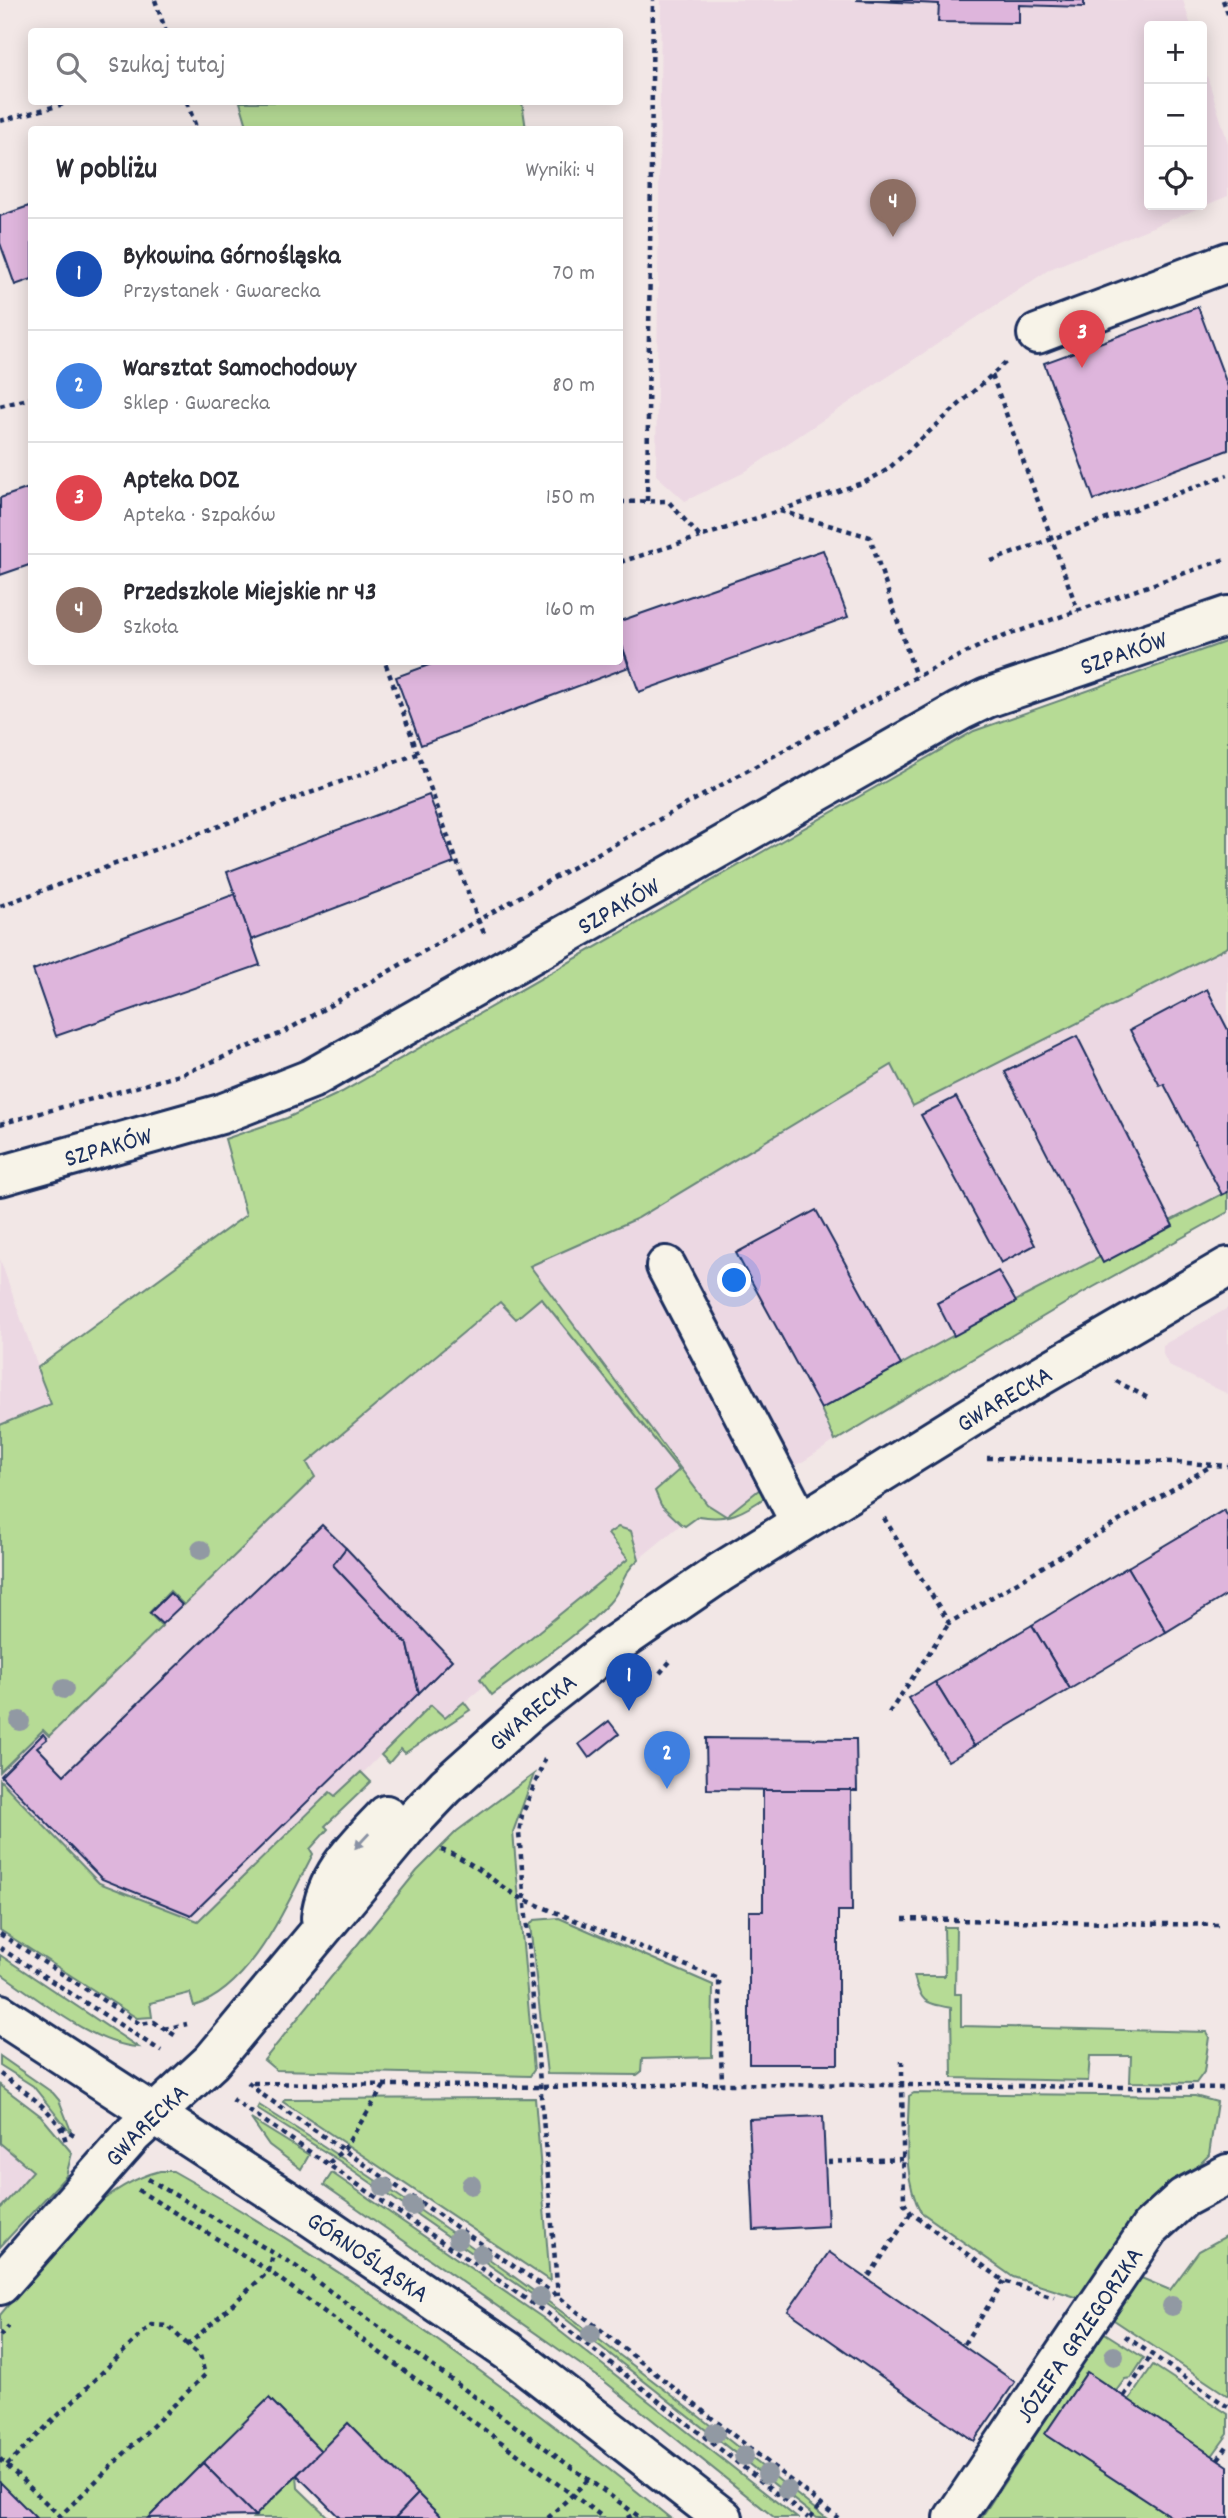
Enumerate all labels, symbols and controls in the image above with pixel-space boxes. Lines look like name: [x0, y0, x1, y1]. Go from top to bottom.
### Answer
map controls: [1144, 21, 1207, 210]
button: +: [1144, 21, 1207, 84]
search box: [28, 28, 623, 105]
icon: search: [52, 48, 90, 86]
text: Szukaj tutaj: [108, 48, 226, 85]
button: −: [1144, 84, 1207, 147]
button: locate: [1144, 147, 1207, 210]
text: W pobliżu: [56, 150, 157, 193]
text: Wyniki: 4: [525, 155, 595, 188]
pin: 4: [870, 179, 916, 237]
text: Bykowina Górnośląska: [123, 239, 340, 276]
text: 1: [76, 258, 82, 291]
text: 70 m: [553, 258, 595, 291]
text: Przystanek · Gwarecka: [123, 276, 320, 309]
pin: 3: [1059, 310, 1105, 368]
text: Warsztat Samochodowy: [123, 351, 356, 388]
text: 2: [74, 370, 84, 403]
text: 80 m: [552, 370, 595, 403]
text: Sklep · Gwarecka: [123, 388, 270, 421]
text: Apteka DOZ: [123, 463, 239, 500]
text: 3: [74, 482, 84, 515]
text: 150 m: [546, 482, 595, 515]
text: Apteka · Szpaków: [123, 500, 276, 533]
text: Przedszkole Miejskie nr 43: [123, 575, 377, 612]
text: 4: [74, 594, 84, 627]
text: 160 m: [545, 594, 595, 627]
text: Szkoła: [123, 612, 178, 645]
street label: SZPAKÓW: [1076, 623, 1173, 687]
street label: SZPAKÓW: [571, 870, 668, 946]
street label: SZPAKÓW: [60, 1119, 157, 1179]
your location: [717, 1263, 751, 1297]
street label: GWARECKA: [950, 1358, 1060, 1444]
pin: 1: [606, 1653, 652, 1711]
street label: GWARECKA: [482, 1666, 586, 1762]
pin: 2: [644, 1731, 690, 1789]
one-way arrow: [354, 1832, 370, 1849]
street label: GWARECKA: [97, 2076, 198, 2176]
street label: GÓRNOŚLĄSKA: [298, 2204, 435, 2314]
street label: JÓZEFA GRZEGORZKA: [1008, 2240, 1154, 2432]

